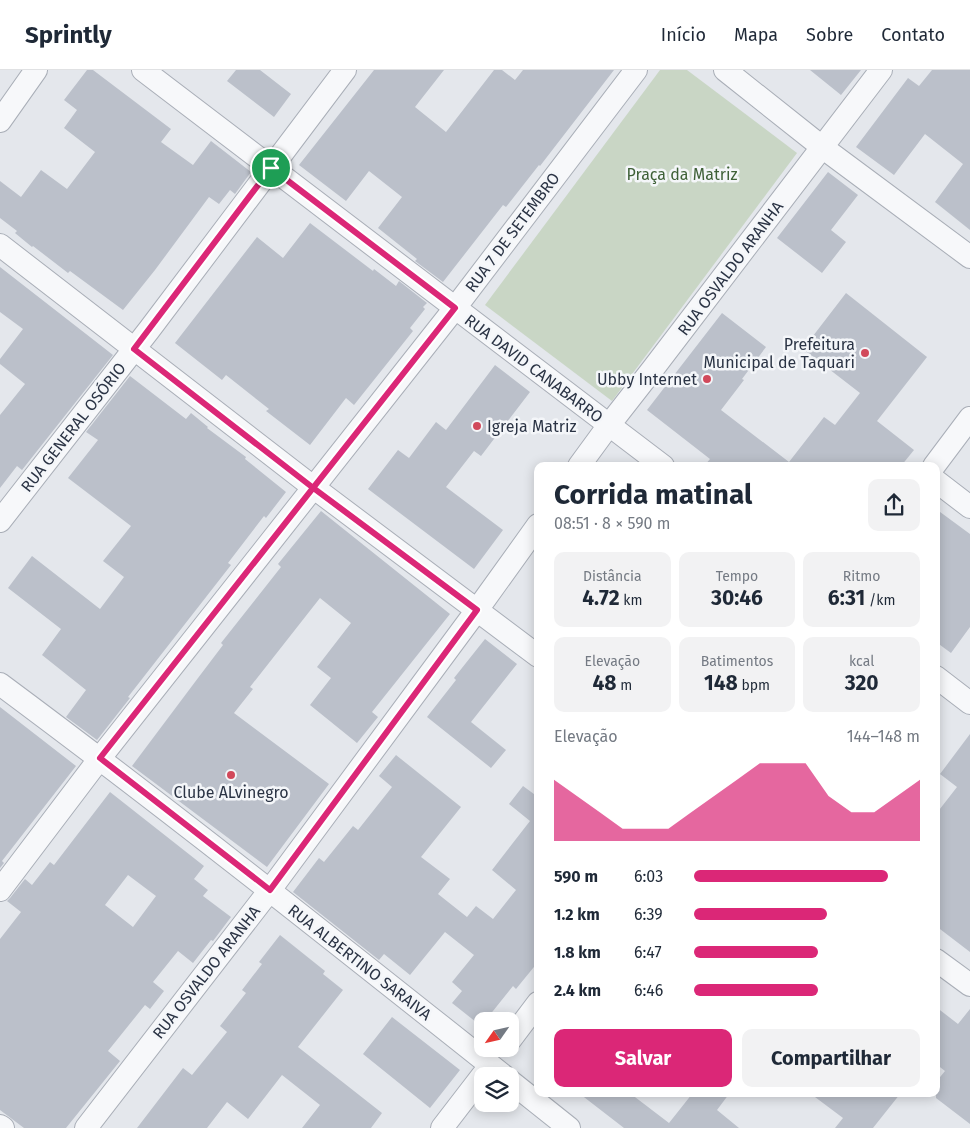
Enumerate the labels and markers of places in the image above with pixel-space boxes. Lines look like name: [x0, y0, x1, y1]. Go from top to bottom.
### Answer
pin: [250, 147, 292, 189]
place label: Prefeitura Municipal de Taquari: [703, 335, 855, 372]
marker: Prefeitura Municipal de Taquari: [859, 347, 871, 359]
place label: Ubby Internet: [597, 370, 697, 389]
marker: Ubby Internet: [701, 373, 713, 385]
place label: Igreja Matriz: [487, 417, 577, 436]
marker: Igreja Matriz: [471, 420, 483, 432]
marker: Clube ALvinegro: [225, 769, 237, 781]
place label: Clube ALvinegro: [173, 783, 289, 802]

